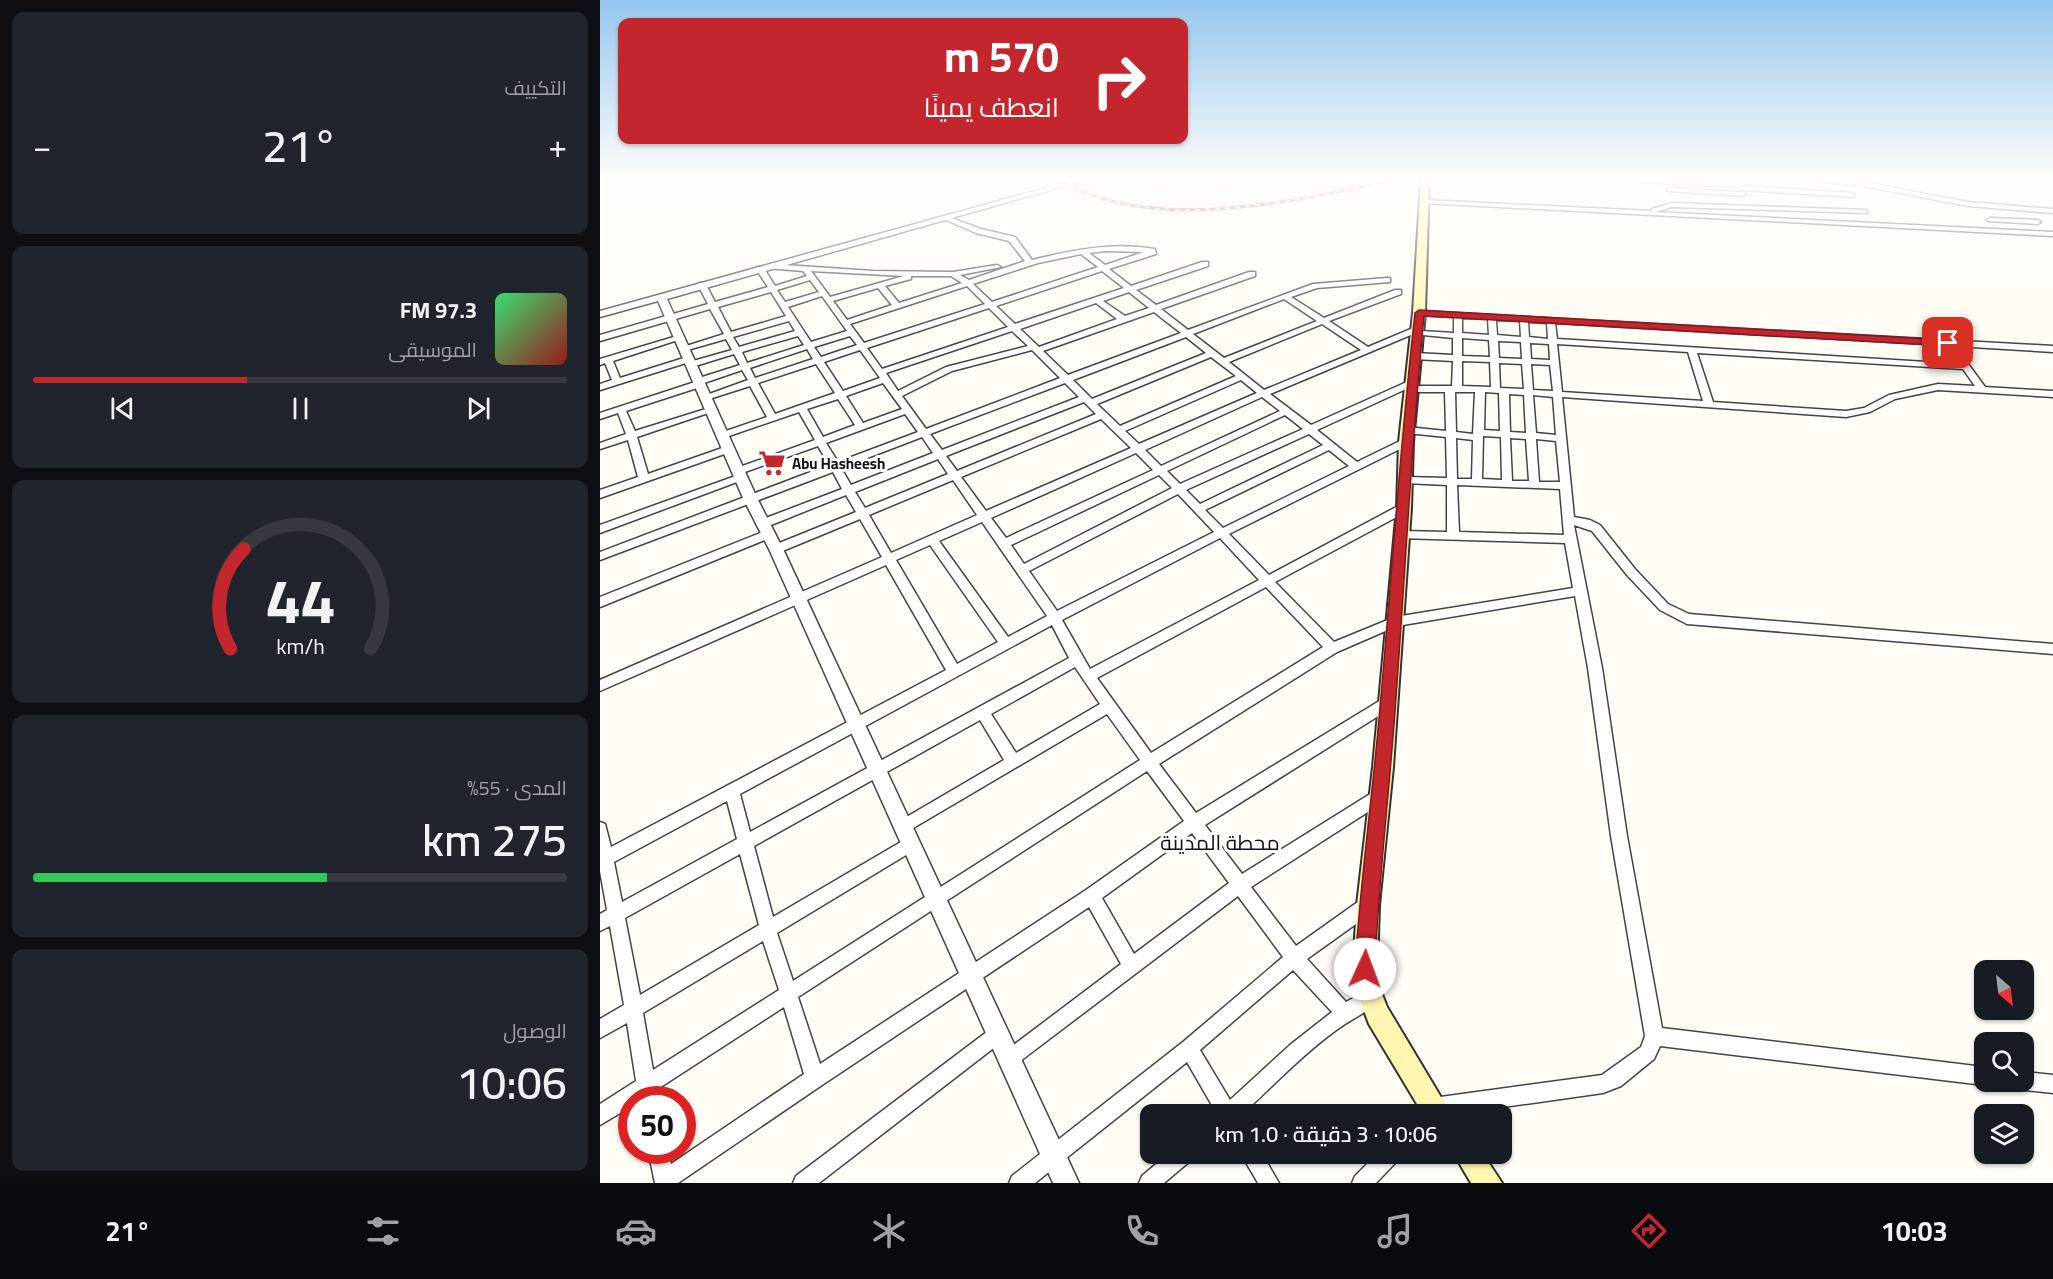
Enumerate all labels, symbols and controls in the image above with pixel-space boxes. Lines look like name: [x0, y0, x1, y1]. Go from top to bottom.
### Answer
text: 570 m: [944, 17, 1059, 96]
icon: right: [1080, 42, 1158, 120]
text: التكييف: [504, 69, 567, 106]
text: انعطف يمينًا: [923, 82, 1059, 132]
text: 21°: [262, 103, 338, 188]
text: −: [33, 115, 51, 177]
text: +: [549, 115, 567, 177]
text: 97.3 FM: [400, 289, 477, 331]
pin: [1922, 317, 1973, 368]
icon: arrive: [1931, 326, 1964, 359]
text: الموسيقى: [388, 331, 477, 368]
icon: previous: [106, 392, 139, 425]
icon: pause: [284, 392, 317, 425]
icon: next: [462, 392, 495, 425]
supermarket icon: Abu Hasheesh: [757, 448, 787, 478]
place label: Abu Hasheesh: [792, 449, 885, 478]
text: 44: [265, 542, 335, 659]
text: km/h: [276, 626, 324, 666]
text: المدى · 55%: [467, 769, 567, 806]
text: 275 km: [422, 797, 567, 882]
district label: محطة المدينة: [1160, 823, 1280, 862]
position arrow: [1333, 937, 1397, 1001]
north arrow: [1974, 960, 2034, 1020]
map controls: [1974, 960, 2034, 1164]
text: الوصول: [503, 1012, 567, 1049]
button: search: [1974, 1032, 2034, 1092]
text: 10:06: [456, 1040, 567, 1125]
speed limit sign: 50: [618, 1086, 696, 1164]
button: layers: [1974, 1104, 2034, 1164]
text: 10:06 · 3 دقيقة · 1.0 km: [1215, 1113, 1437, 1155]
text: 21°: [106, 1206, 151, 1256]
text: 10:03: [1881, 1206, 1947, 1256]
icon: filters: [362, 1210, 404, 1252]
icon: car: [615, 1210, 657, 1252]
icon: climate: [868, 1210, 910, 1252]
icon: phone: [1121, 1210, 1163, 1252]
icon: music: [1374, 1210, 1416, 1252]
icon: directions: [1628, 1210, 1670, 1252]

